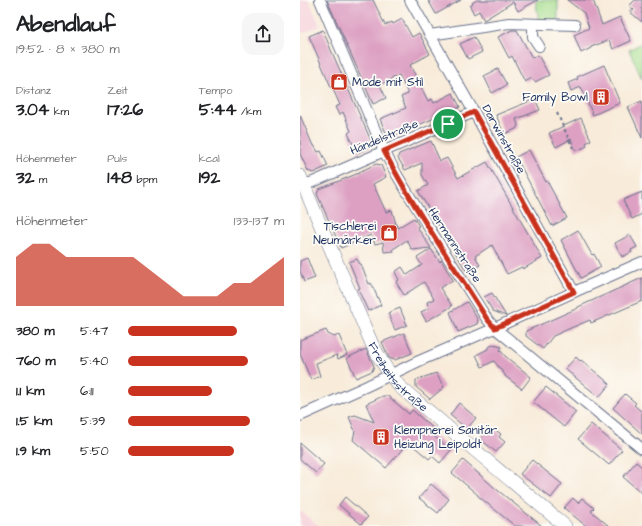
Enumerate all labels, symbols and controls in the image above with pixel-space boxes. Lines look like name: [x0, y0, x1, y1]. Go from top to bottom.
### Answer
text: Abendlauf: [16, 9, 116, 40]
button: share: [242, 13, 284, 55]
text: 19:52 · 8 × 380 m: [16, 40, 120, 58]
shop icon: Mode mit Stil: [329, 72, 349, 92]
place label: Mode mit Stil: [352, 74, 423, 91]
text: Distanz: [16, 83, 51, 98]
text: Zeit: [107, 83, 128, 98]
text: Tempo: [199, 83, 232, 98]
building icon: Family Bowl: [591, 87, 611, 107]
place label: Family Bowl: [522, 89, 588, 107]
text: 3.04: [16, 98, 49, 122]
text: 17:26: [107, 98, 143, 122]
text: 5:44: [199, 98, 237, 122]
street label: Darwinstraße: [478, 102, 530, 177]
text: km: [49, 104, 69, 119]
text: /km: [237, 104, 261, 119]
pin: [431, 107, 465, 141]
icon: arrive: [437, 113, 459, 135]
street label: Händelstraße: [347, 115, 421, 159]
text: Höhenmeter: [16, 151, 77, 166]
text: Puls: [107, 151, 127, 166]
text: kcal: [199, 151, 220, 166]
text: 32: [16, 166, 34, 190]
text: 148: [107, 166, 132, 190]
text: 192: [199, 166, 220, 190]
text: m: [34, 172, 47, 187]
text: bpm: [132, 172, 157, 187]
street label: Hermannstraße: [424, 204, 486, 287]
text: Höhenmeter: [16, 212, 88, 230]
text: 133–137 m: [233, 212, 284, 230]
place label: Tischlerei Neumärker: [313, 218, 376, 249]
shop icon: Tischlerei Neumärker: [379, 223, 399, 243]
text: 380 m: [16, 322, 55, 340]
text: 5:47: [80, 322, 108, 340]
street label: Freiheitsstraße: [363, 339, 432, 416]
text: 760 m: [16, 352, 56, 370]
text: 5:40: [80, 352, 108, 370]
text: 1.1 km: [16, 382, 44, 400]
text: 6:11: [80, 382, 94, 400]
text: 1.5 km: [16, 412, 52, 430]
text: 5:39: [80, 412, 105, 430]
place label: Klempnerei Sanitär Heizung Leipoldt: [394, 422, 497, 454]
building icon: Klempnerei Sanitär Heizung Leipoldt: [371, 427, 391, 447]
text: 1.9 km: [16, 442, 50, 460]
text: 5:50: [80, 442, 109, 460]

